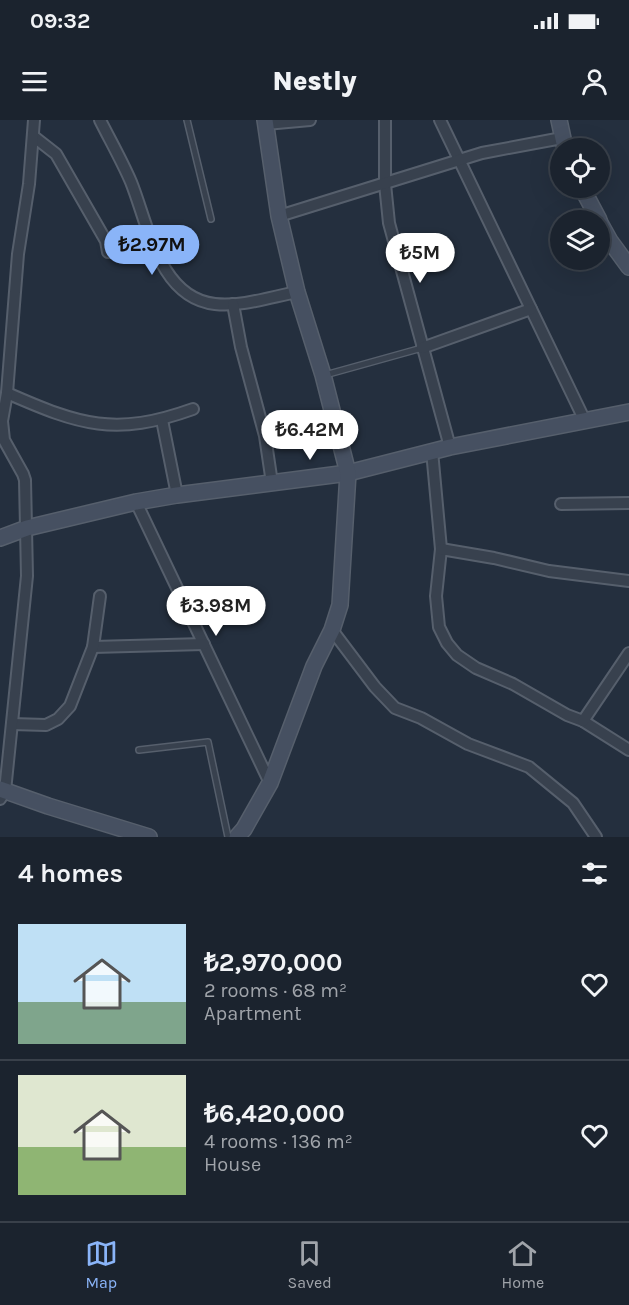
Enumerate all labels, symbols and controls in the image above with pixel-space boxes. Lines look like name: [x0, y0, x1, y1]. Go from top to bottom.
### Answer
text: 09:32: [30, 8, 90, 34]
icon: menu: [18, 65, 51, 98]
text: Nestly: [272, 65, 357, 97]
icon: person: [578, 65, 611, 98]
map controls: [550, 138, 610, 270]
button: locate: [550, 138, 610, 198]
button: layers: [550, 210, 610, 270]
pin: ₺2.97M: [103, 225, 201, 276]
text: ₺2.97M: [118, 233, 186, 256]
pin: ₺5M: [391, 233, 449, 284]
text: ₺5M: [400, 241, 440, 264]
pin: ₺6.42M: [261, 410, 359, 461]
text: ₺6.42M: [275, 418, 345, 441]
pin: ₺3.98M: [167, 586, 265, 637]
text: ₺3.98M: [181, 594, 251, 617]
icon: filters: [578, 857, 611, 890]
text: 4 homes: [18, 858, 123, 889]
text: ₺2,970,000: [204, 947, 342, 978]
icon: home: [66, 948, 138, 1020]
icon: heart: [578, 968, 611, 1001]
text: 2 rooms · 68 m²: [204, 979, 347, 1002]
text: Apartment: [204, 1002, 302, 1025]
text: ₺6,420,000: [204, 1098, 345, 1129]
icon: home: [66, 1099, 138, 1171]
icon: heart: [578, 1119, 611, 1152]
text: 4 rooms · 136 m²: [204, 1130, 353, 1153]
text: House: [204, 1153, 261, 1176]
tab: Map: [85, 1237, 118, 1292]
tab: Saved: [288, 1237, 332, 1292]
tab: Home: [502, 1237, 544, 1292]

